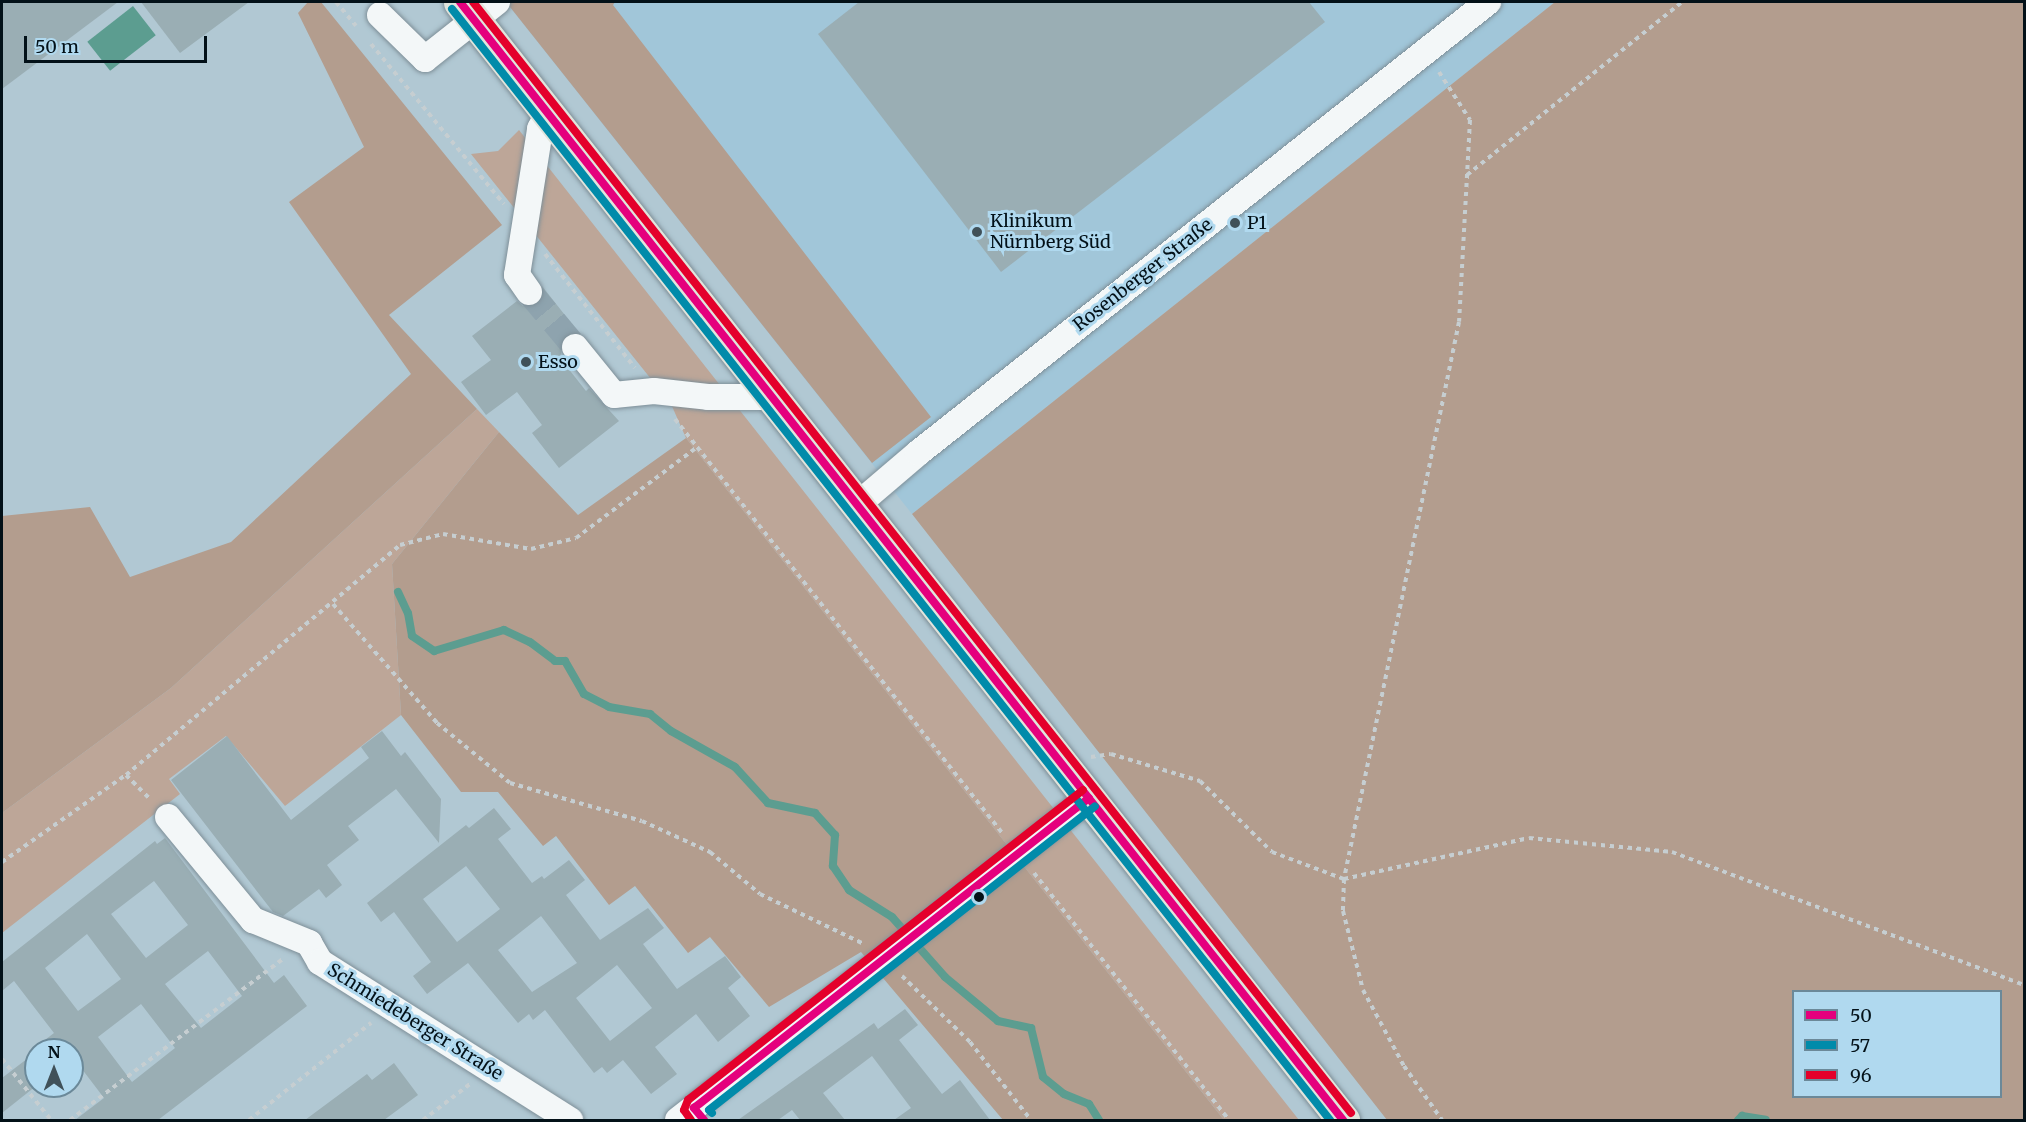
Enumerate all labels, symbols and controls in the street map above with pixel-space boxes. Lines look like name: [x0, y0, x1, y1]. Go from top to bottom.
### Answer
scale bar: [27, 24, 210, 62]
text: 50 m: [35, 35, 79, 58]
place label: Klinikum Nürnberg Süd: [990, 211, 1111, 254]
place label: P1: [1247, 212, 1267, 234]
street label: Rosenberger Straße: [1069, 214, 1217, 336]
marker: P1: [1228, 216, 1242, 230]
marker: Klinikum Nürnberg Süd: [968, 223, 986, 241]
place label: Esso: [538, 351, 578, 373]
marker: Esso: [519, 355, 533, 369]
unlabelled marker: [973, 891, 985, 903]
street label: Schmiedeberger Straße: [323, 959, 507, 1085]
legend: [1792, 990, 2002, 1098]
text: 50: [1850, 1004, 1872, 1027]
text: 57: [1850, 1034, 1870, 1057]
north arrow: [24, 1038, 84, 1098]
text: N: [48, 1042, 60, 1062]
text: 96: [1850, 1064, 1872, 1087]

